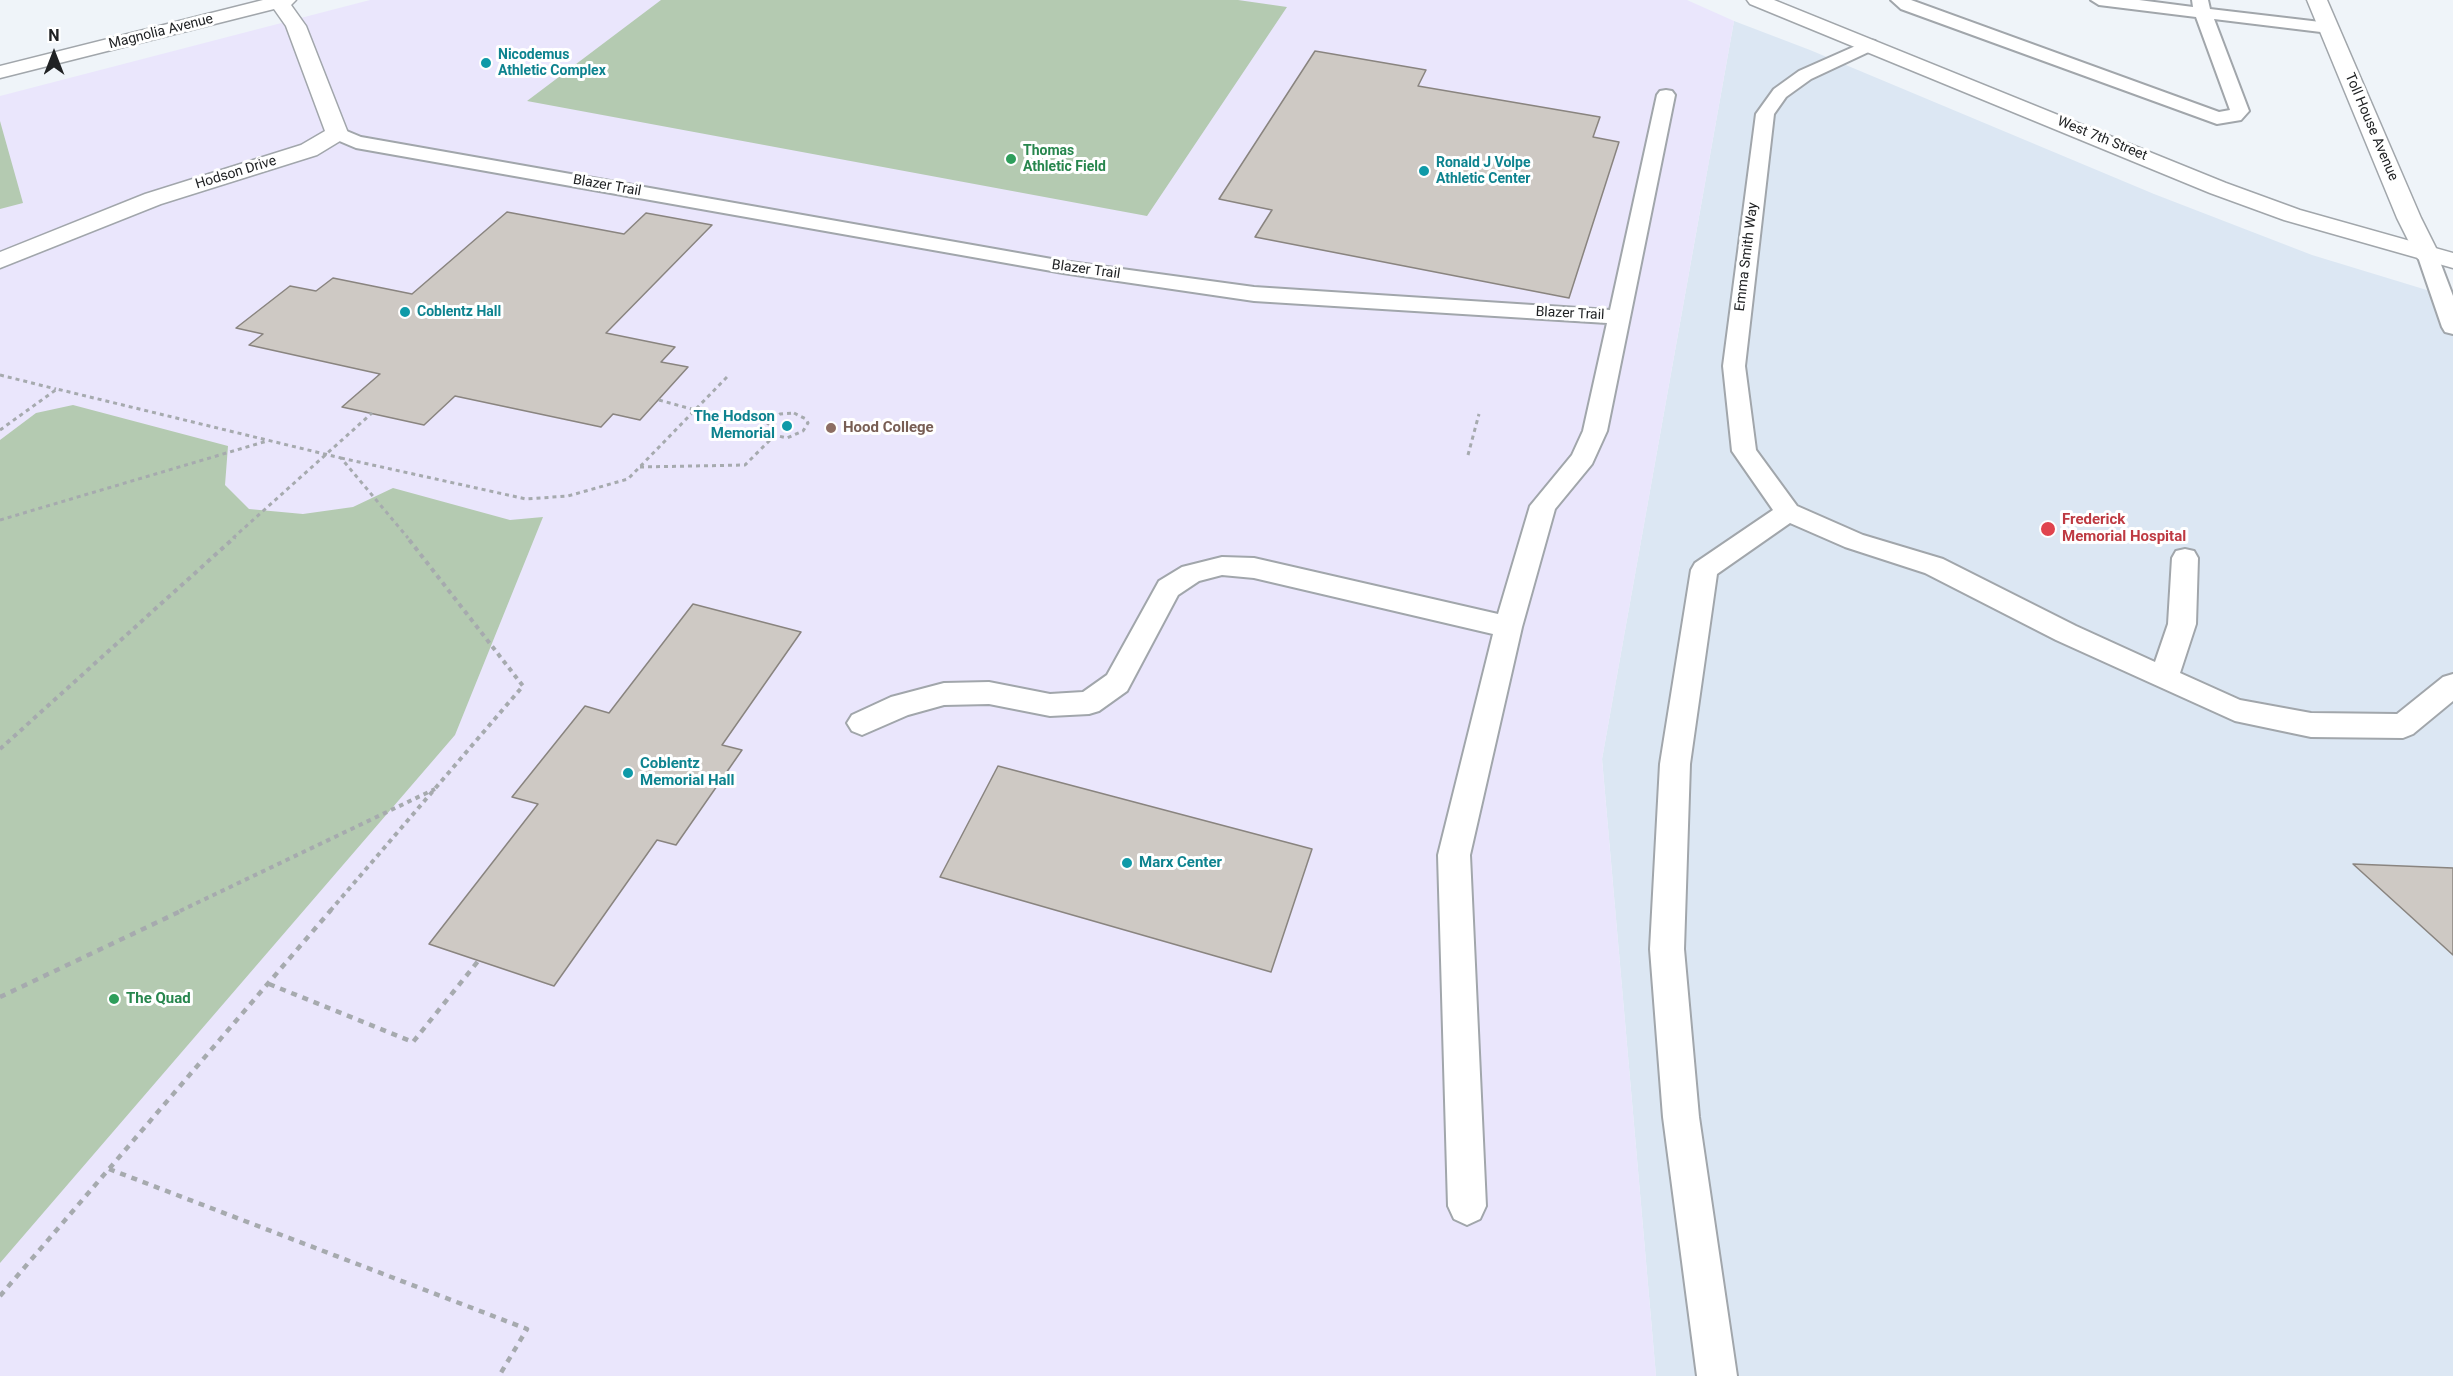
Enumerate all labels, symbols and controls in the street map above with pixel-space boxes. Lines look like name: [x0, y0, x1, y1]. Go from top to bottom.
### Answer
street label: Magnolia Avenue: [107, 11, 215, 53]
north arrow: [24, 24, 84, 84]
text: N: [48, 26, 60, 45]
place label: Nicodemus Athletic Complex: [498, 47, 606, 80]
marker: Nicodemus Athletic Complex: [479, 56, 493, 70]
street label: Toll House Avenue: [2341, 71, 2401, 183]
street label: West 7th Street: [2055, 113, 2149, 165]
place label: Thomas Athletic Field: [1023, 143, 1106, 176]
marker: Thomas Athletic Field: [1004, 152, 1018, 166]
street label: Hodson Drive: [194, 153, 278, 193]
place label: Ronald J Volpe Athletic Center: [1436, 155, 1530, 188]
marker: Ronald J Volpe Athletic Center: [1417, 164, 1431, 178]
street label: Blazer Trail: [572, 172, 642, 200]
street label: Emma Smith Way: [1732, 202, 1762, 312]
street label: Blazer Trail: [1051, 257, 1121, 283]
place label: Coblentz Hall: [417, 304, 501, 320]
street label: Blazer Trail: [1535, 304, 1605, 324]
marker: Coblentz Hall: [398, 305, 412, 319]
place label: The Hodson Memorial: [693, 408, 775, 443]
marker: The Hodson Memorial: [780, 419, 794, 433]
place label: Hood College: [843, 419, 934, 437]
marker: Hood College: [824, 421, 838, 435]
place label: Frederick Memorial Hospital: [2062, 511, 2186, 546]
marker: Frederick Memorial Hospital: [2039, 520, 2057, 538]
place label: Coblentz Memorial Hall: [640, 755, 734, 790]
marker: Coblentz Memorial Hall: [621, 766, 635, 780]
place label: Marx Center: [1139, 854, 1222, 872]
marker: Marx Center: [1120, 856, 1134, 870]
place label: The Quad: [126, 990, 191, 1008]
marker: The Quad: [107, 992, 121, 1006]

